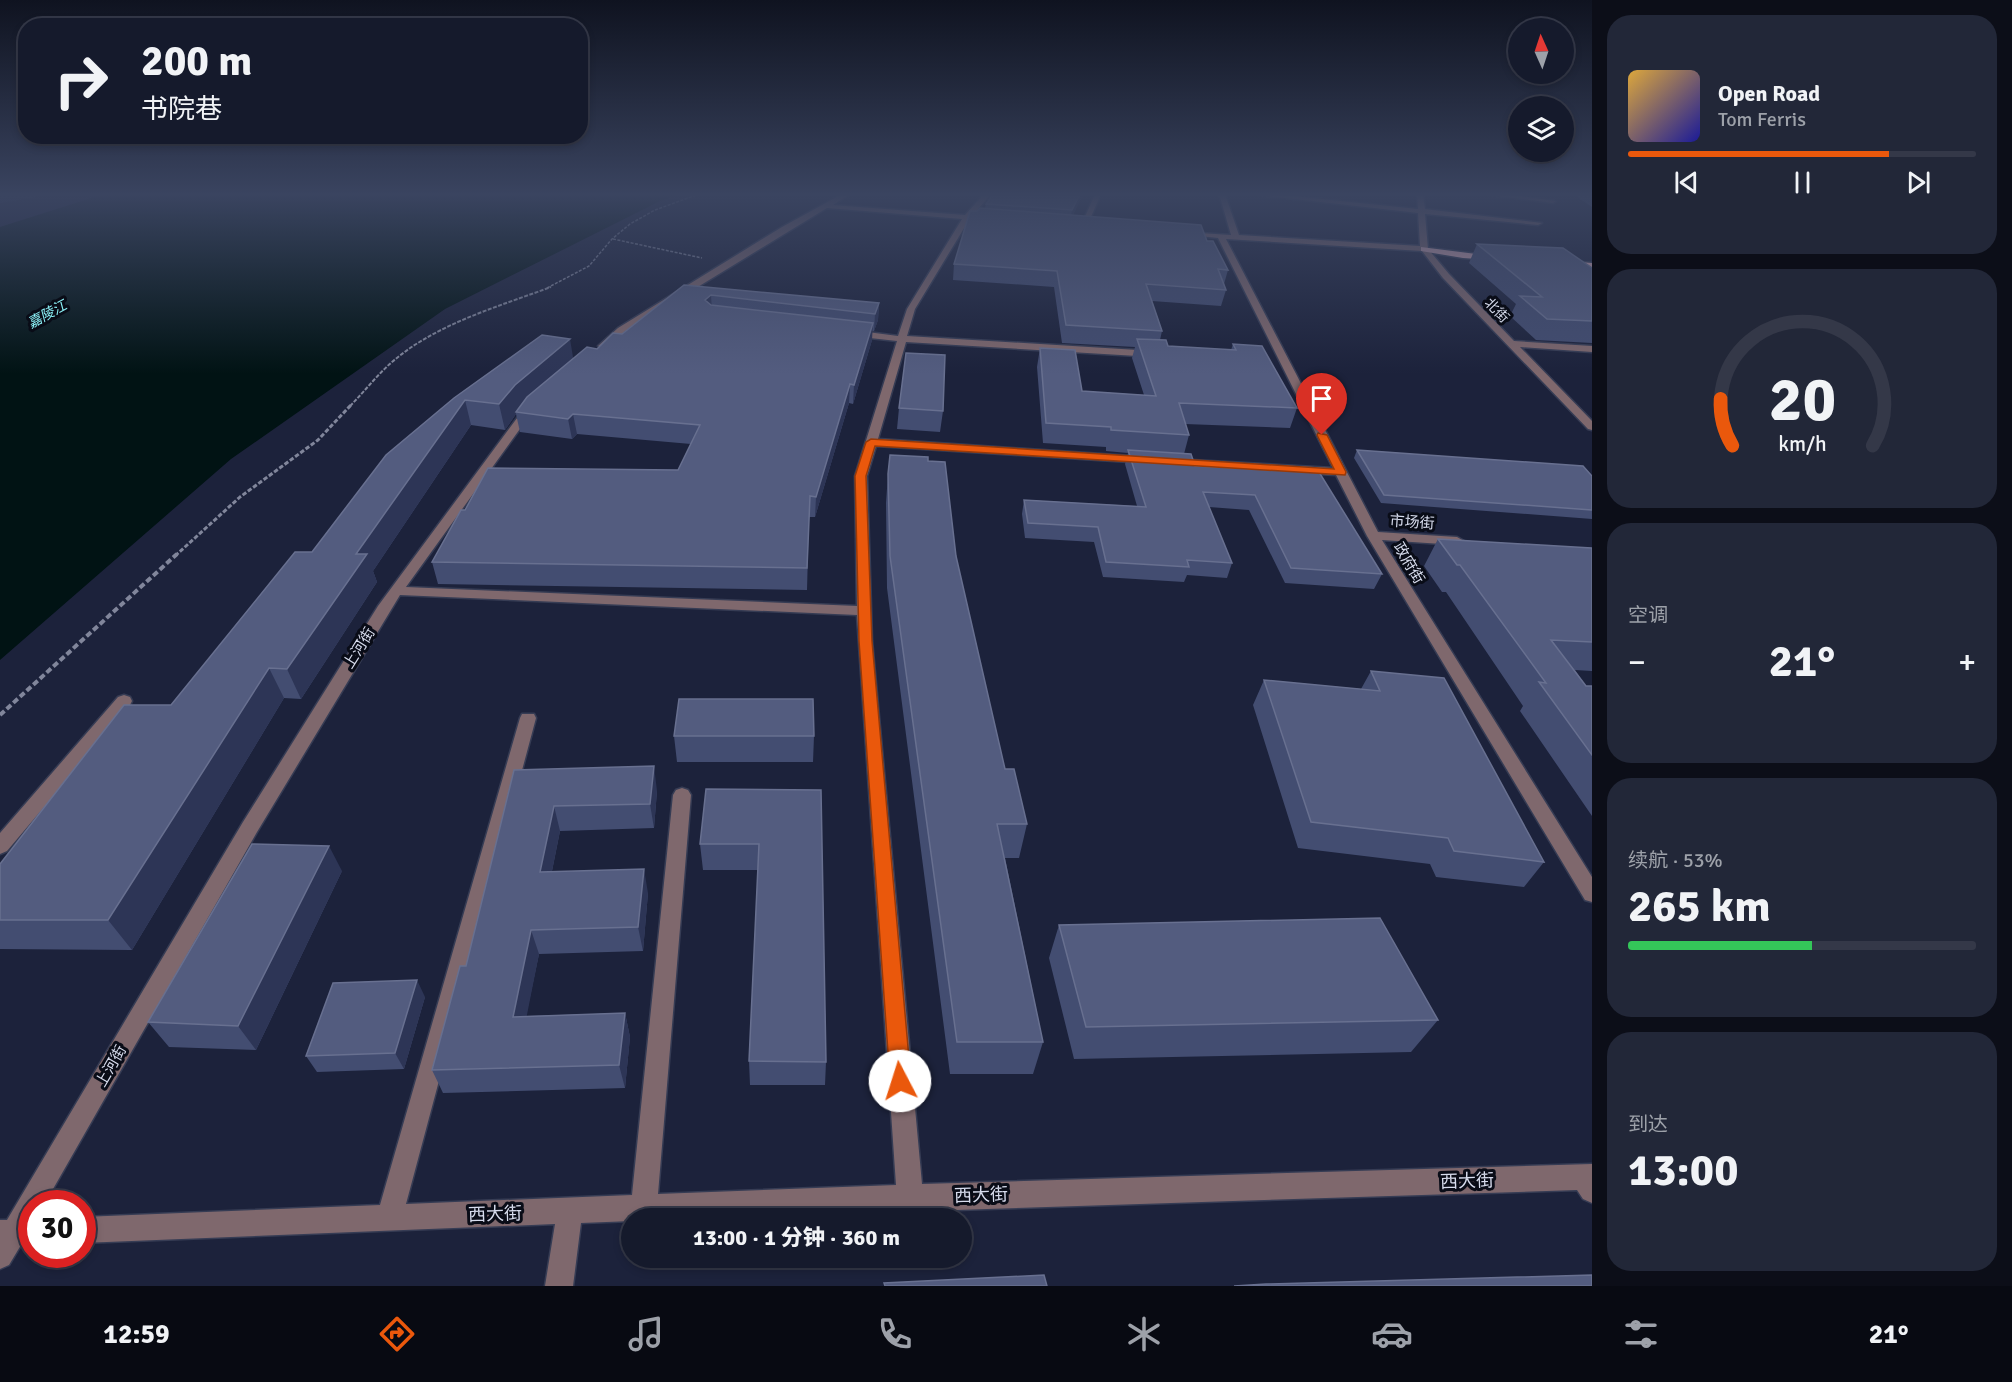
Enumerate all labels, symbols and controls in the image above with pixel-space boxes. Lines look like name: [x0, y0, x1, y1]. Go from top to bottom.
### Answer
north arrow: [1508, 18, 1574, 84]
map controls: [1508, 18, 1574, 162]
text: 200 m: [141, 36, 252, 87]
icon: right: [42, 42, 120, 120]
text: Open Road: [1718, 80, 1820, 107]
text: 书院巷: [141, 93, 222, 126]
button: layers: [1508, 96, 1574, 162]
text: Tom Ferris: [1718, 107, 1806, 132]
icon: previous: [1670, 166, 1703, 199]
icon: pause: [1786, 166, 1819, 199]
icon: next: [1902, 166, 1935, 199]
street label: 北街: [1481, 294, 1512, 326]
water label: 嘉陵江: [25, 296, 71, 332]
text: 20: [1768, 361, 1836, 438]
pin: [1296, 373, 1347, 435]
icon: arrive: [1305, 382, 1338, 415]
text: km/h: [1778, 431, 1826, 457]
street label: 市场街: [1389, 511, 1435, 533]
street label: 政府街: [1390, 539, 1428, 587]
text: 空调: [1628, 603, 1668, 628]
street label: 上河街: [339, 624, 379, 672]
text: 21°: [1769, 634, 1835, 689]
text: −: [1628, 642, 1646, 683]
text: +: [1958, 642, 1976, 683]
text: 续航 · 53%: [1628, 848, 1723, 873]
text: 265 km: [1628, 879, 1771, 934]
street label: 上河街: [92, 1042, 130, 1090]
position arrow: [868, 1049, 932, 1113]
text: 到达: [1628, 1112, 1668, 1137]
text: 13:00: [1628, 1143, 1738, 1198]
street label: 西大街: [1440, 1169, 1494, 1193]
street label: 西大街: [954, 1183, 1008, 1207]
speed limit sign: 30: [18, 1190, 96, 1268]
street label: 西大街: [468, 1202, 522, 1226]
text: 13:00 · 1 分钟 · 360 m: [693, 1224, 900, 1251]
icon: directions: [376, 1313, 418, 1355]
icon: music: [625, 1313, 667, 1355]
icon: phone: [874, 1313, 916, 1355]
icon: climate: [1123, 1313, 1165, 1355]
icon: car: [1371, 1313, 1413, 1355]
icon: filters: [1620, 1313, 1662, 1355]
text: 12:59: [103, 1318, 170, 1351]
text: 21°: [1869, 1318, 1909, 1351]

